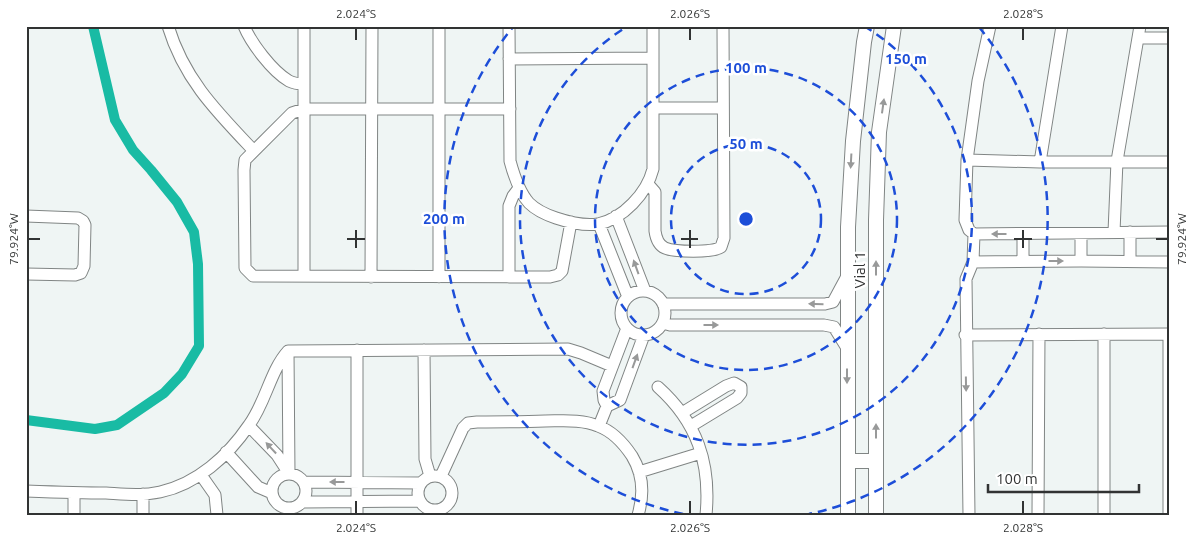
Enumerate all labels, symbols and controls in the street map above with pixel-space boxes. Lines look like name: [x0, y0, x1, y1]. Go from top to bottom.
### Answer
text: 2.024°S: [336, 7, 376, 20]
text: 2.026°S: [670, 7, 710, 20]
text: 2.028°S: [1003, 7, 1043, 20]
text: 150 m: [885, 50, 927, 67]
text: 100 m: [725, 59, 767, 76]
one-way arrow: [879, 98, 887, 114]
text: 50 m: [729, 135, 763, 152]
one-way arrow: [847, 154, 855, 170]
text: 200 m: [423, 210, 465, 227]
centre of rings: [737, 210, 755, 228]
text: 79.924°W: [7, 213, 20, 265]
text: 79.924°W: [1175, 213, 1188, 265]
one-way arrow: [990, 230, 1006, 238]
street label: Vial 1: [851, 251, 868, 289]
one-way arrow: [1049, 257, 1065, 265]
one-way arrow: [632, 259, 639, 274]
one-way arrow: [872, 260, 880, 276]
one-way arrow: [808, 300, 824, 308]
one-way arrow: [703, 321, 719, 329]
one-way arrow: [632, 354, 639, 369]
one-way arrow: [843, 369, 851, 385]
one-way arrow: [962, 376, 970, 392]
one-way arrow: [872, 423, 880, 439]
one-way arrow: [265, 443, 277, 455]
scale bar: [988, 461, 1140, 493]
text: 100 m: [996, 470, 1038, 487]
one-way arrow: [329, 478, 345, 486]
text: 2.024°S: [336, 521, 376, 534]
text: 2.026°S: [670, 521, 710, 534]
text: 2.028°S: [1003, 521, 1043, 534]

